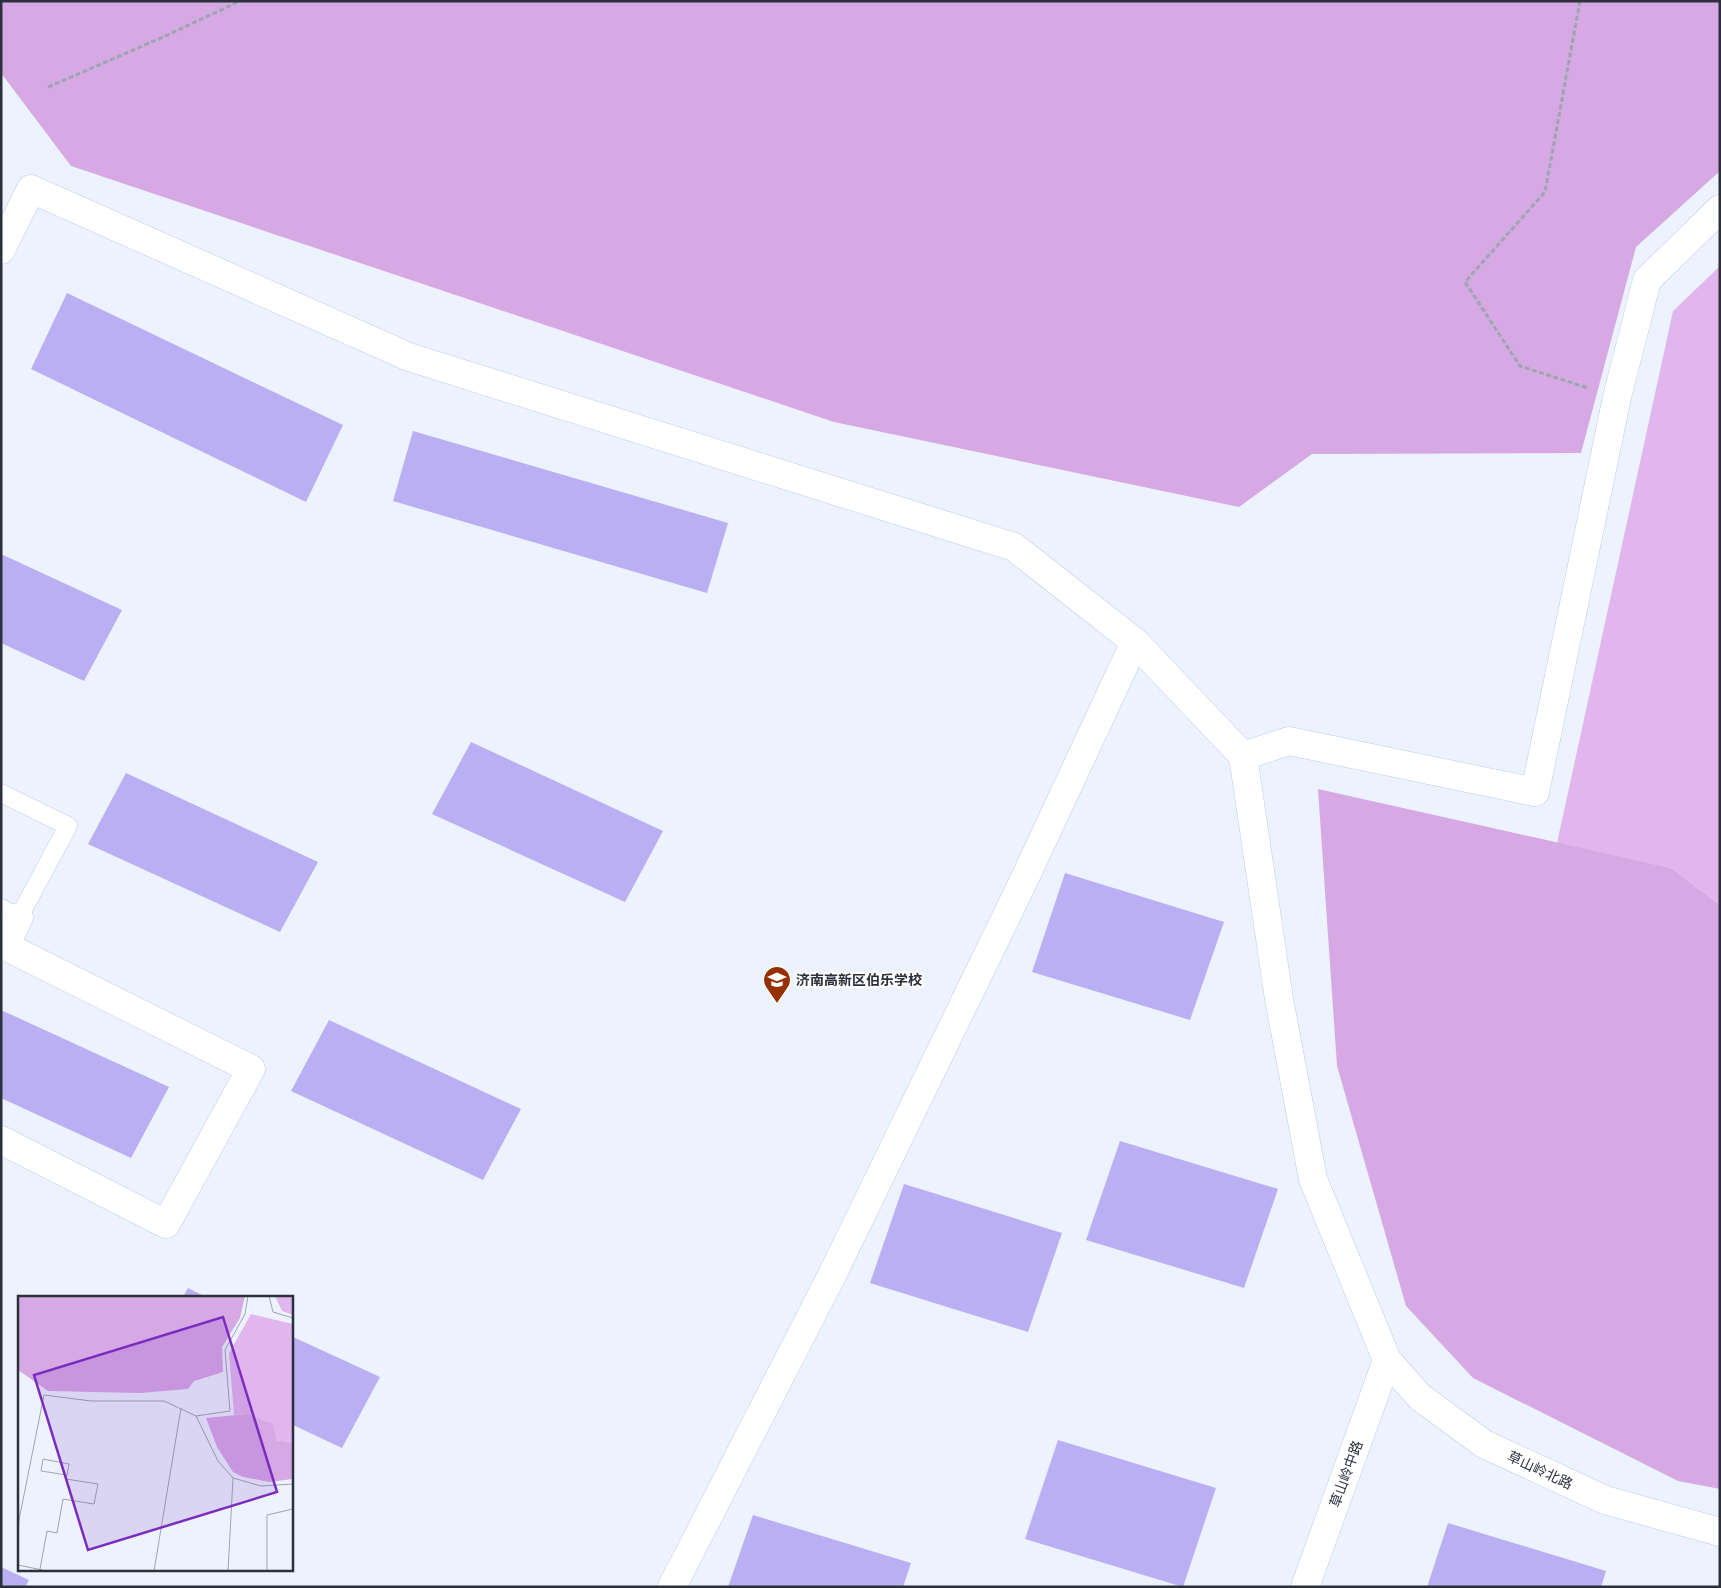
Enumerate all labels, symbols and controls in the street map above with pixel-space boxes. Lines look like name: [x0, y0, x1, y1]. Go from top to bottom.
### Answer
school or university icon: 济南高新区伯乐学校: [762, 965, 792, 1004]
place label: 济南高新区伯乐学校: [796, 972, 922, 988]
inset map: [18, 1296, 292, 1570]
street label: 草山岭中路: [1327, 1438, 1365, 1510]
street label: 草山岭北路: [1505, 1448, 1575, 1492]

